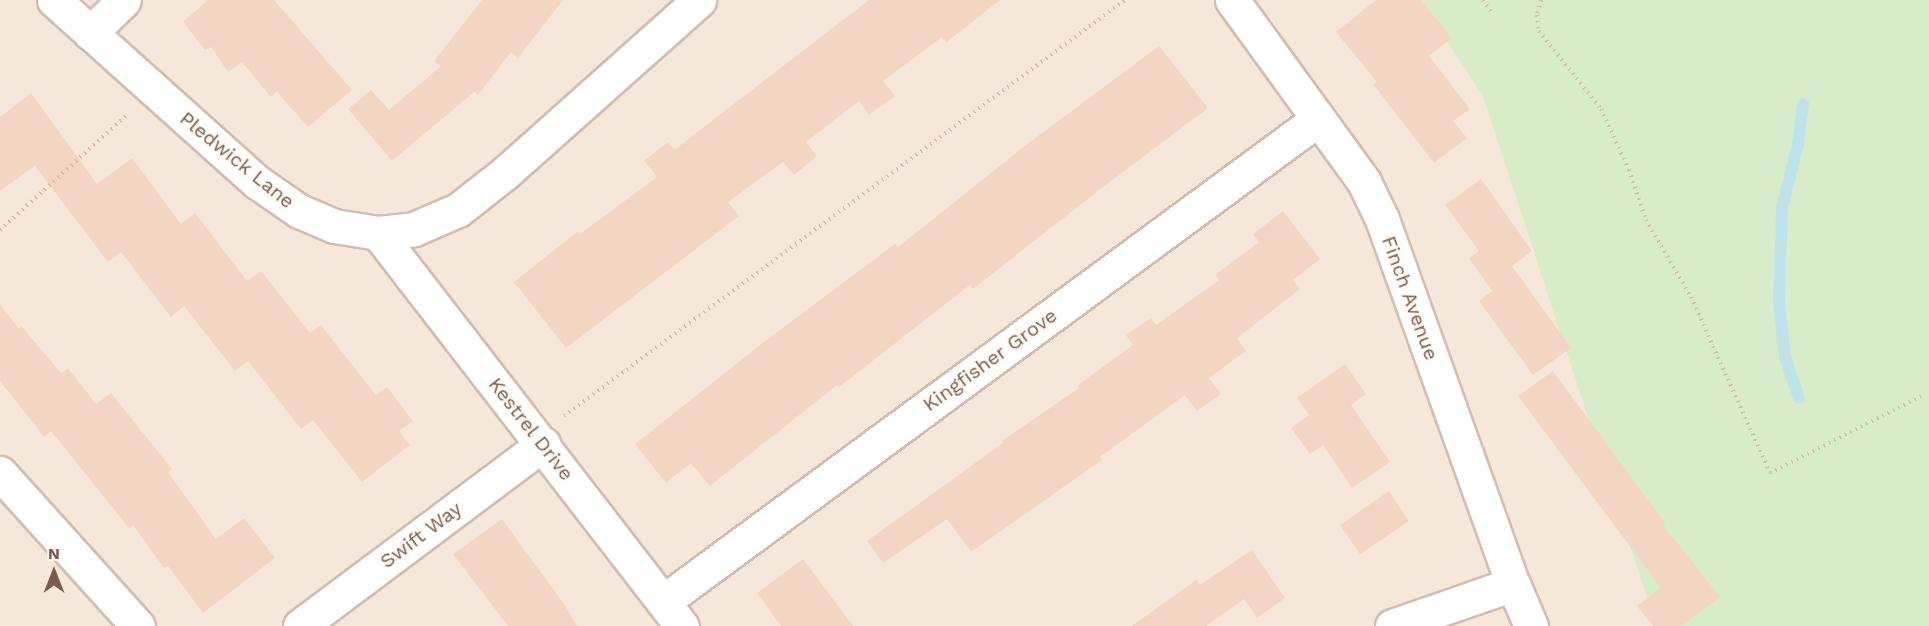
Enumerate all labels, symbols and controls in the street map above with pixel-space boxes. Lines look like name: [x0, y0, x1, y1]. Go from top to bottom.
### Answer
street label: Pledwick Lane: [175, 106, 299, 214]
street label: Finch Avenue: [1376, 232, 1444, 364]
street label: Kingfisher Grove: [918, 303, 1062, 417]
street label: Kestrel Drive: [483, 372, 579, 486]
street label: Swift Way: [375, 496, 467, 574]
north arrow: [24, 542, 84, 602]
text: N: [48, 544, 60, 563]

